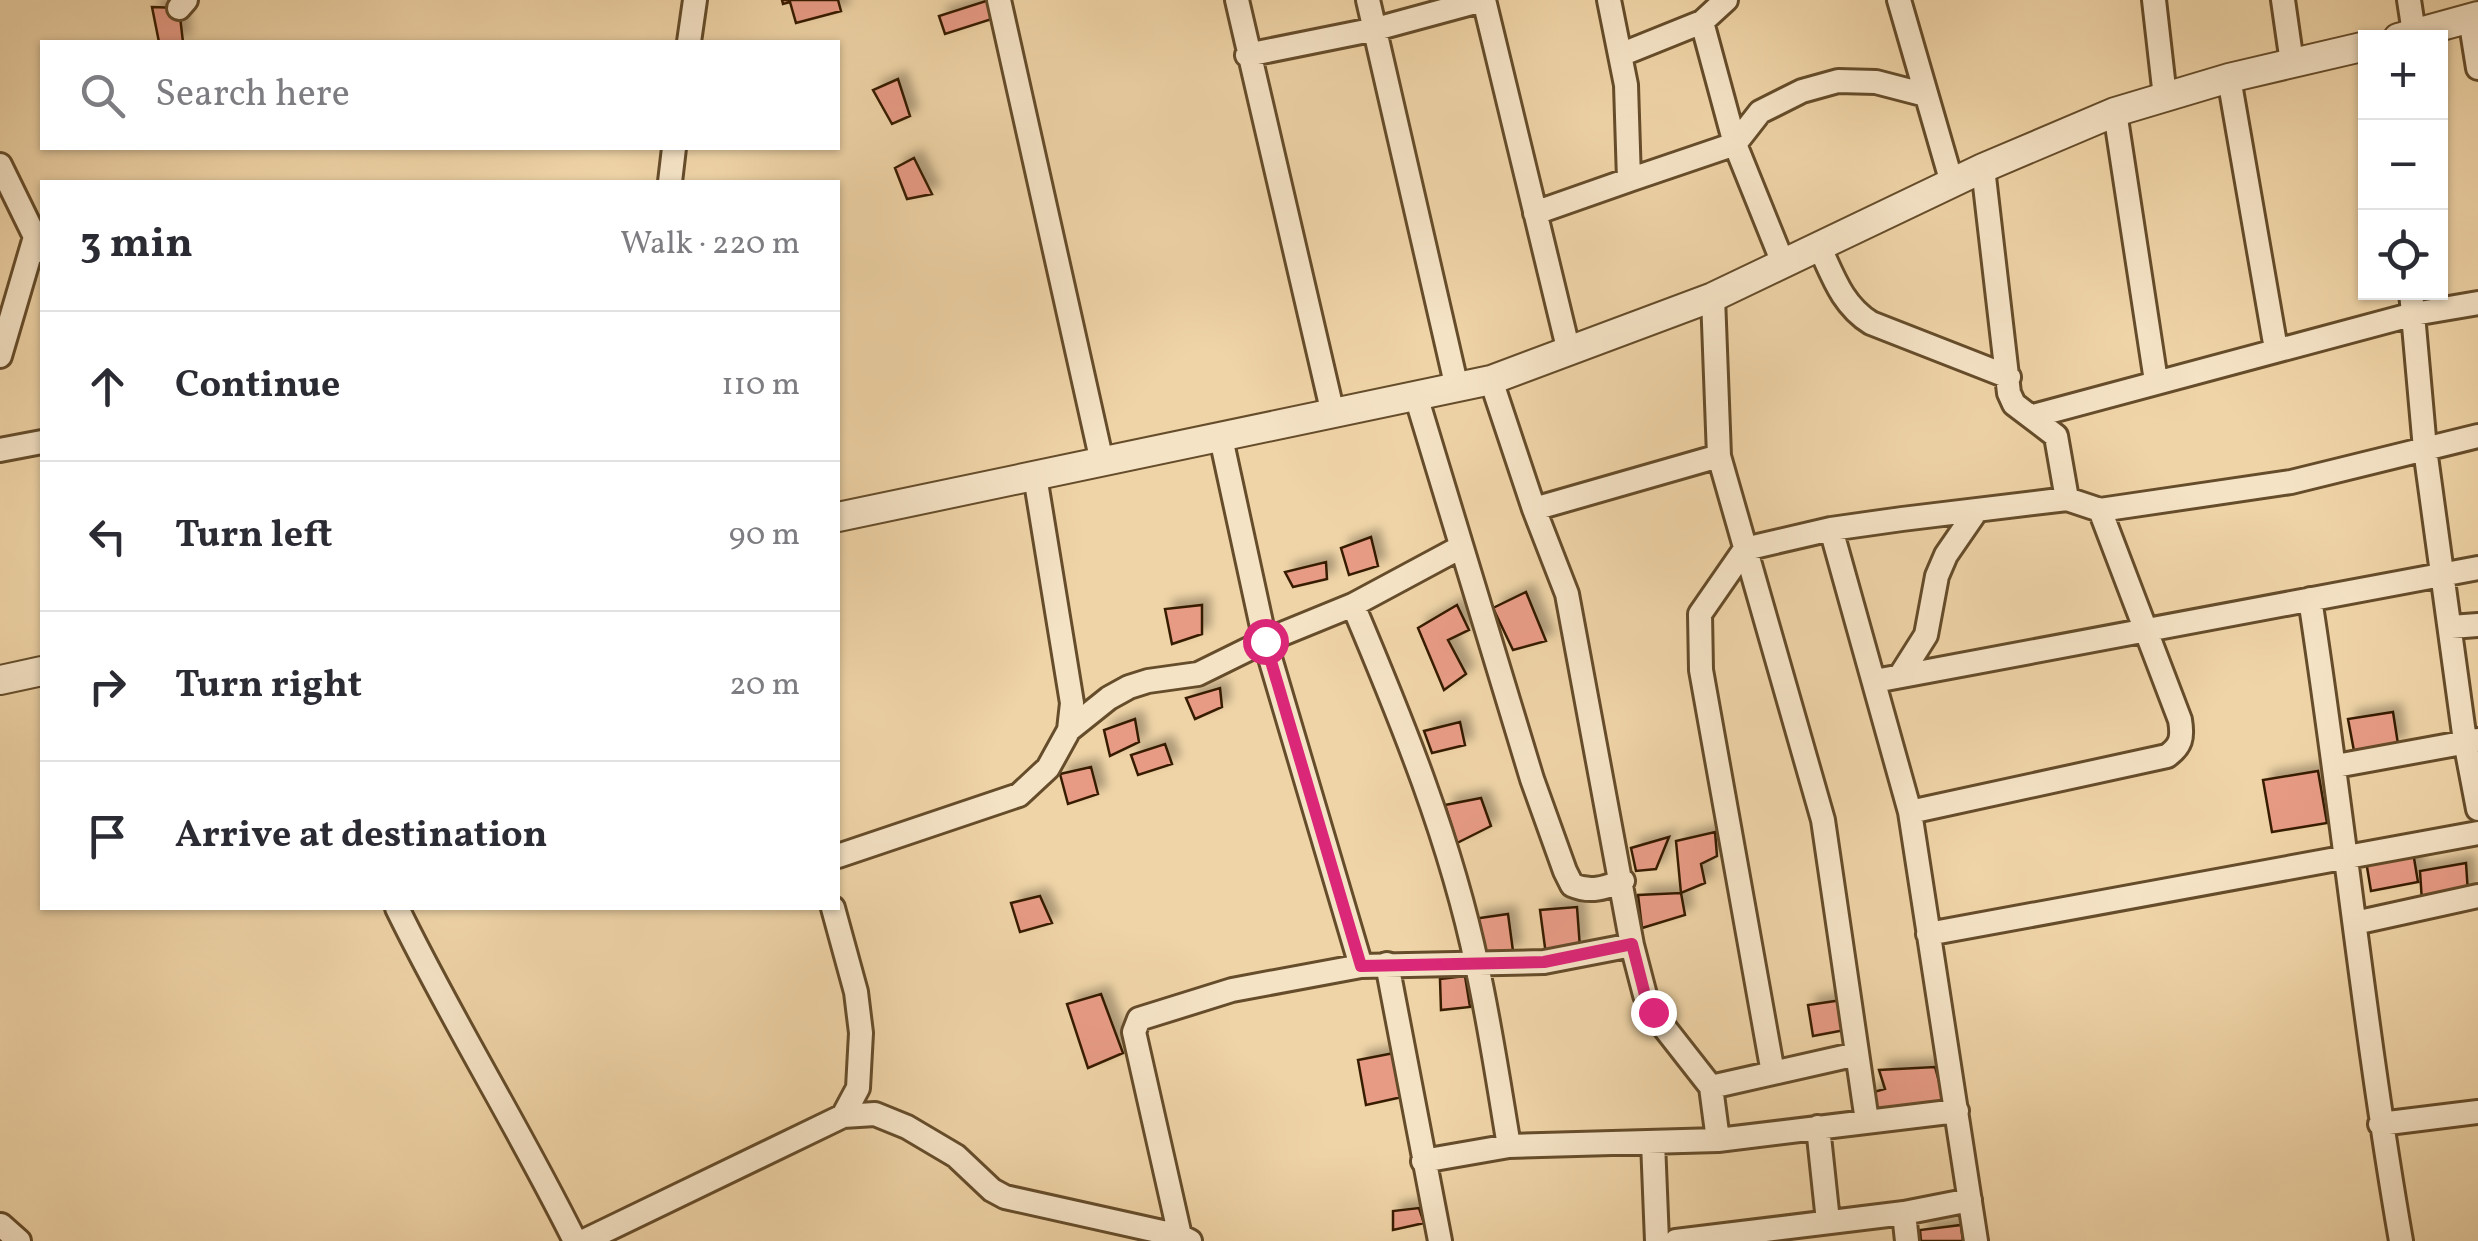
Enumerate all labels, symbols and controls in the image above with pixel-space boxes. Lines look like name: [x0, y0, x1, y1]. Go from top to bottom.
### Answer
map controls: [2358, 30, 2448, 300]
button: +: [2358, 30, 2448, 120]
search box: [40, 40, 840, 150]
icon: search: [75, 68, 130, 123]
text: Search here: [155, 69, 350, 122]
button: −: [2358, 120, 2448, 210]
button: locate: [2358, 210, 2448, 300]
text: 3 min: [80, 216, 193, 275]
text: Walk · 220 m: [620, 223, 800, 267]
icon: ahead: [80, 359, 135, 414]
text: Continue: [175, 360, 340, 413]
text: 110 m: [721, 364, 800, 408]
icon: left: [80, 509, 135, 564]
text: Turn left: [175, 510, 332, 563]
text: 90 m: [729, 514, 800, 558]
route start: [1243, 619, 1289, 665]
icon: right: [80, 659, 135, 714]
text: Turn right: [175, 660, 362, 713]
text: 20 m: [729, 664, 800, 708]
icon: arrive: [80, 809, 135, 864]
text: Arrive at destination: [175, 810, 548, 863]
route end: [1631, 990, 1677, 1036]

